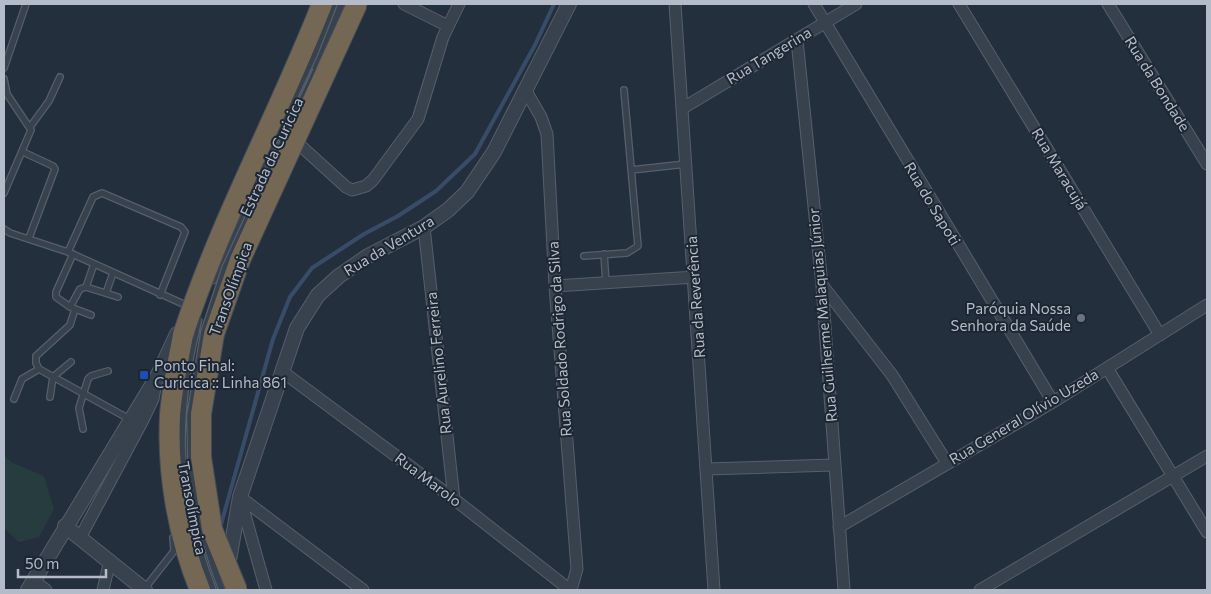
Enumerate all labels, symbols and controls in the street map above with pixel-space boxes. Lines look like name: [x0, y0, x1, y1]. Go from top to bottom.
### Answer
street label: Rua Tangerina: [723, 23, 814, 88]
street label: Rua da Bondade: [1121, 33, 1194, 134]
street label: Estrada da Curicica: [236, 94, 307, 219]
street label: Rua Maracujá: [1028, 124, 1091, 213]
street label: Rua do Sapoti: [901, 159, 965, 248]
street label: Rua Guilherme Malaquias Júnior: [804, 207, 840, 423]
street label: Rua da Ventura: [340, 211, 437, 279]
street label: Rua da Reverência: [682, 235, 708, 359]
street label: TransOlímpica: [205, 239, 255, 338]
street label: Rua Soldado Rodrigo da Silva: [543, 241, 575, 437]
street label: Rua Aurelino Ferreira: [422, 291, 454, 435]
place label: Paróquia Nossa Senhora da Saúde: [951, 299, 1071, 334]
marker: Paróquia Nossa Senhora da Saúde: [1075, 312, 1087, 324]
place label: Ponto Final: Curicica :: Linha 861: [154, 356, 287, 391]
street label: Rua General Olívio Uzeda: [946, 364, 1101, 468]
marker: Ponto Final: Curicica :: Linha 861: [138, 369, 150, 381]
street label: Rua Marolo: [392, 448, 465, 510]
street label: Transolímpica: [175, 459, 211, 556]
scale bar: [18, 546, 105, 578]
text: 50 m: [25, 554, 59, 572]

